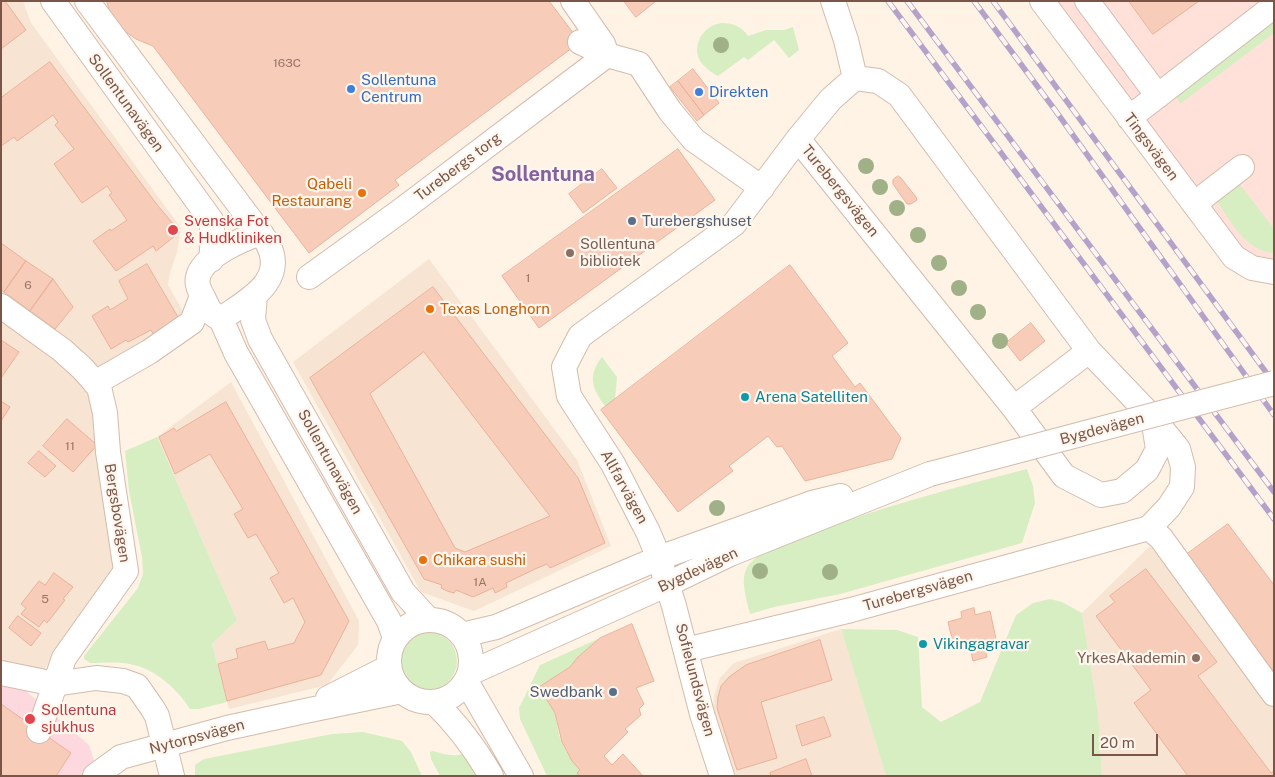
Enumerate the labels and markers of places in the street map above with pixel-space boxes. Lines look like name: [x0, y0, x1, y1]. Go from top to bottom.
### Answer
place label: Sollentuna Centrum: [361, 71, 436, 106]
marker: Sollentuna Centrum: [345, 83, 357, 95]
place label: Direkten: [709, 83, 768, 101]
marker: Direkten: [693, 86, 705, 98]
place label: Qabeli Restaurang: [271, 175, 352, 210]
marker: Qabeli Restaurang: [356, 187, 368, 199]
place label: Svenska Fot & Hudkliniken: [184, 212, 282, 247]
place label: Turebergshuset: [642, 212, 752, 230]
marker: Turebergshuset: [626, 215, 638, 227]
marker: Svenska Fot & Hudkliniken: [166, 223, 180, 237]
place label: Sollentuna bibliotek: [580, 235, 655, 270]
marker: Sollentuna bibliotek: [564, 247, 576, 259]
place label: Texas Longhorn: [440, 300, 550, 318]
marker: Texas Longhorn: [424, 303, 436, 315]
place label: Arena Satelliten: [755, 388, 868, 406]
marker: Arena Satelliten: [739, 391, 751, 403]
place label: Chikara sushi: [433, 551, 526, 569]
marker: Chikara sushi: [417, 554, 429, 566]
place label: Vikingagravar: [933, 635, 1030, 653]
marker: Vikingagravar: [917, 638, 929, 650]
place label: YrkesAkademin: [1077, 649, 1186, 667]
marker: YrkesAkademin: [1190, 652, 1202, 664]
place label: Swedbank: [530, 683, 603, 701]
marker: Swedbank: [607, 686, 619, 698]
place label: Sollentuna sjukhus: [41, 701, 116, 736]
marker: Sollentuna sjukhus: [23, 712, 37, 726]

